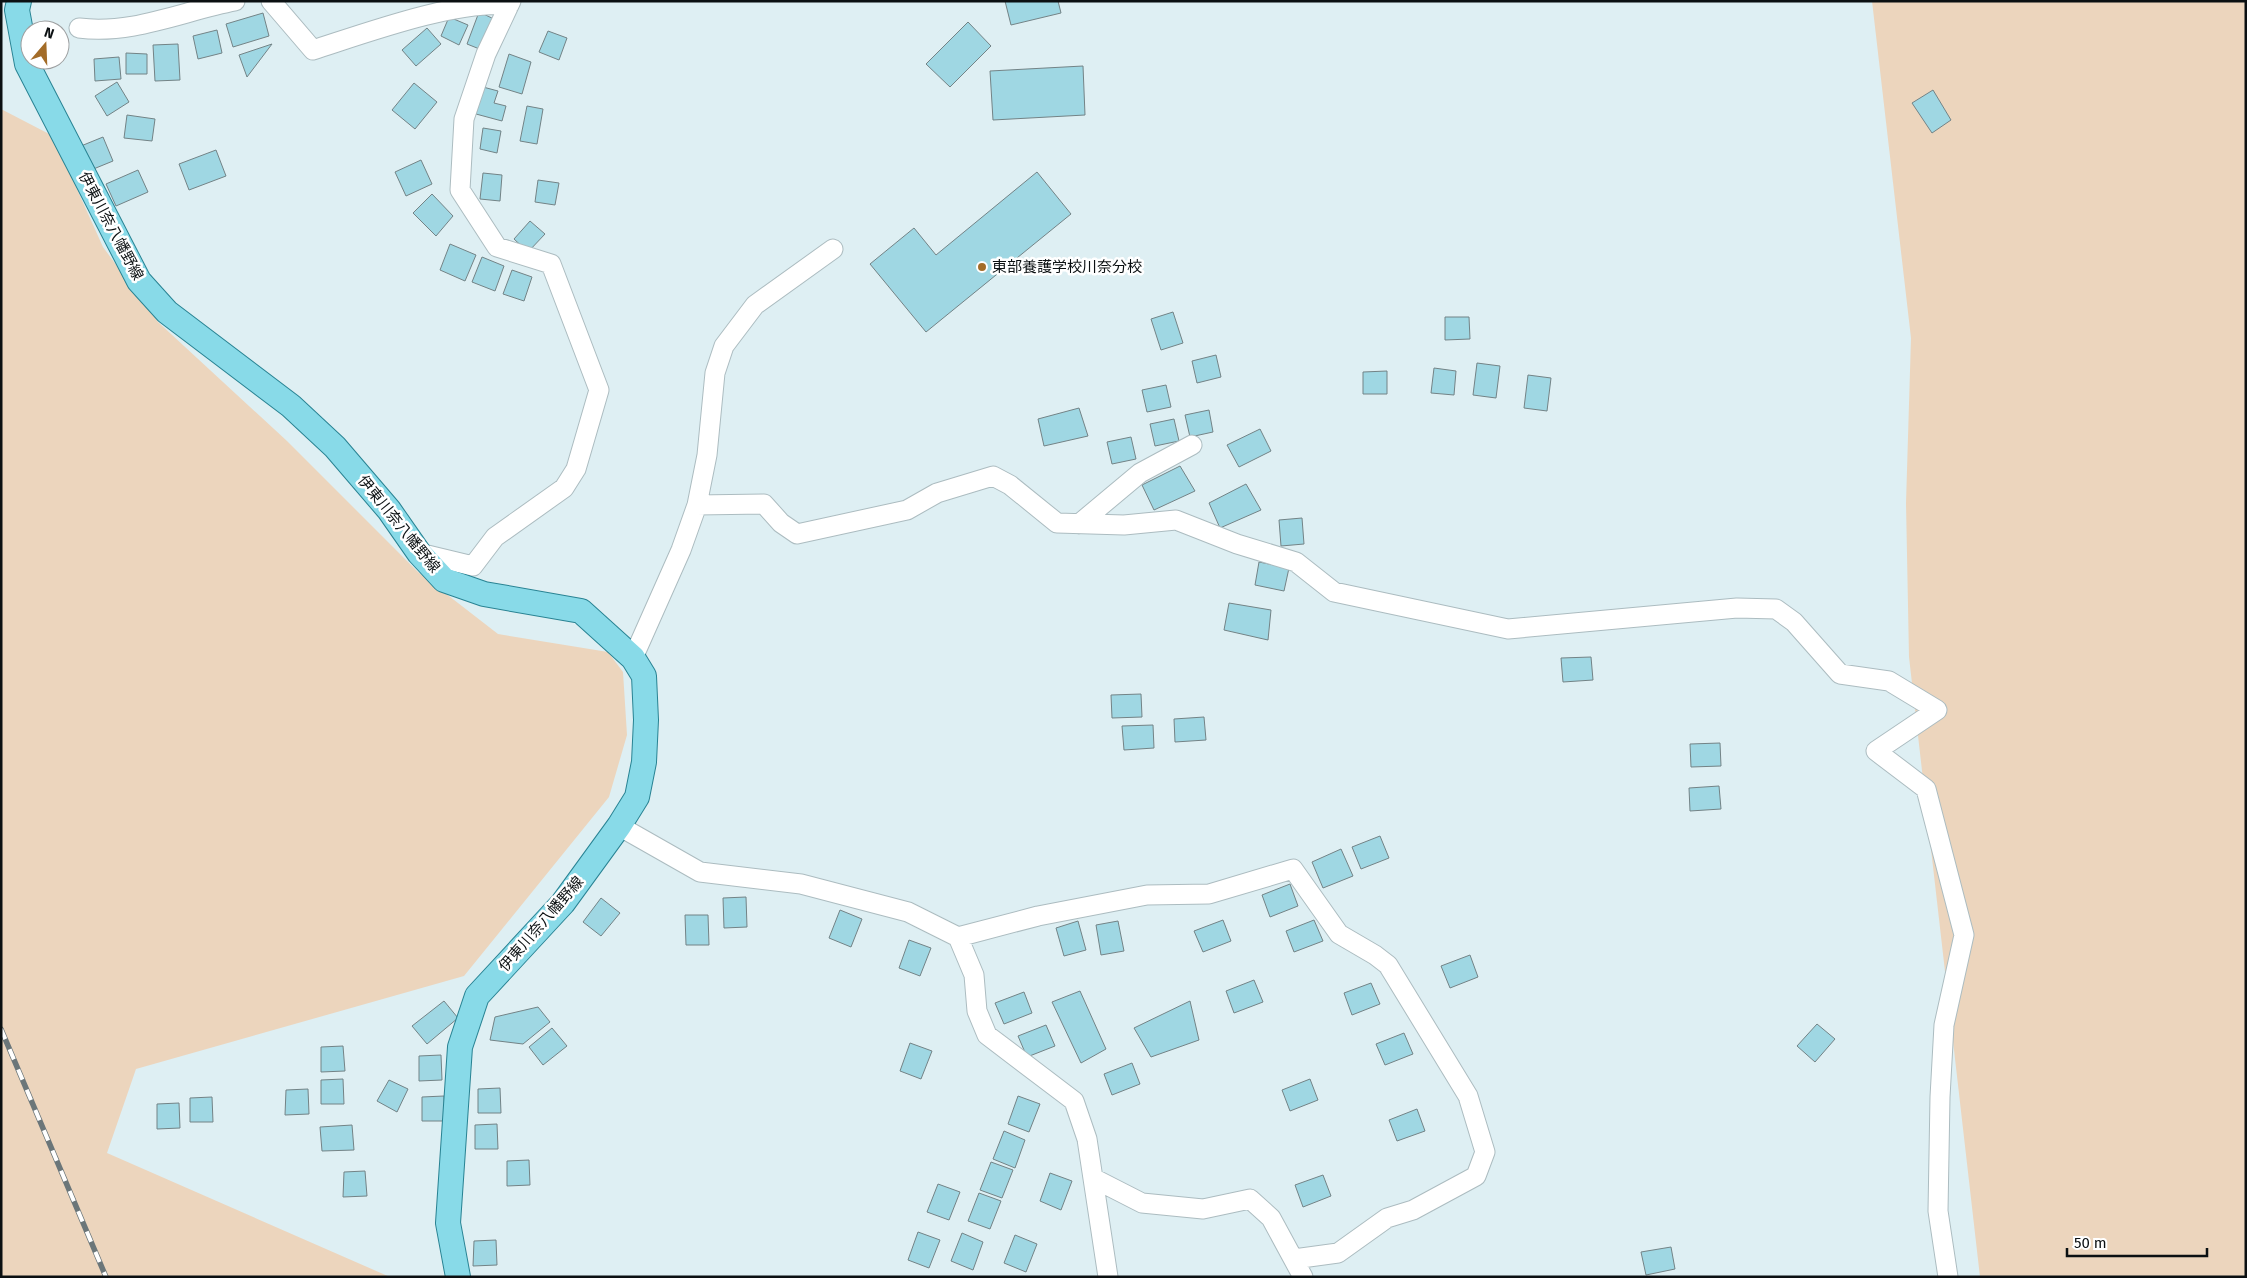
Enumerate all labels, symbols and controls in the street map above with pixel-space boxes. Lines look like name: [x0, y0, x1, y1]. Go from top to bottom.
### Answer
north arrow: [20, 20, 70, 70]
text: N: [42, 24, 56, 43]
street label: 伊東川奈八幡野線: [75, 169, 147, 283]
place label: 東部養護学校川奈分校: [992, 258, 1142, 276]
marker: 東部養護学校川奈分校: [976, 261, 988, 273]
street label: 伊東川奈八幡野線: [354, 472, 444, 576]
street label: 伊東川奈八幡野線: [495, 873, 587, 975]
scale bar: [2067, 1226, 2207, 1258]
text: 50 m: [2074, 1234, 2107, 1252]

